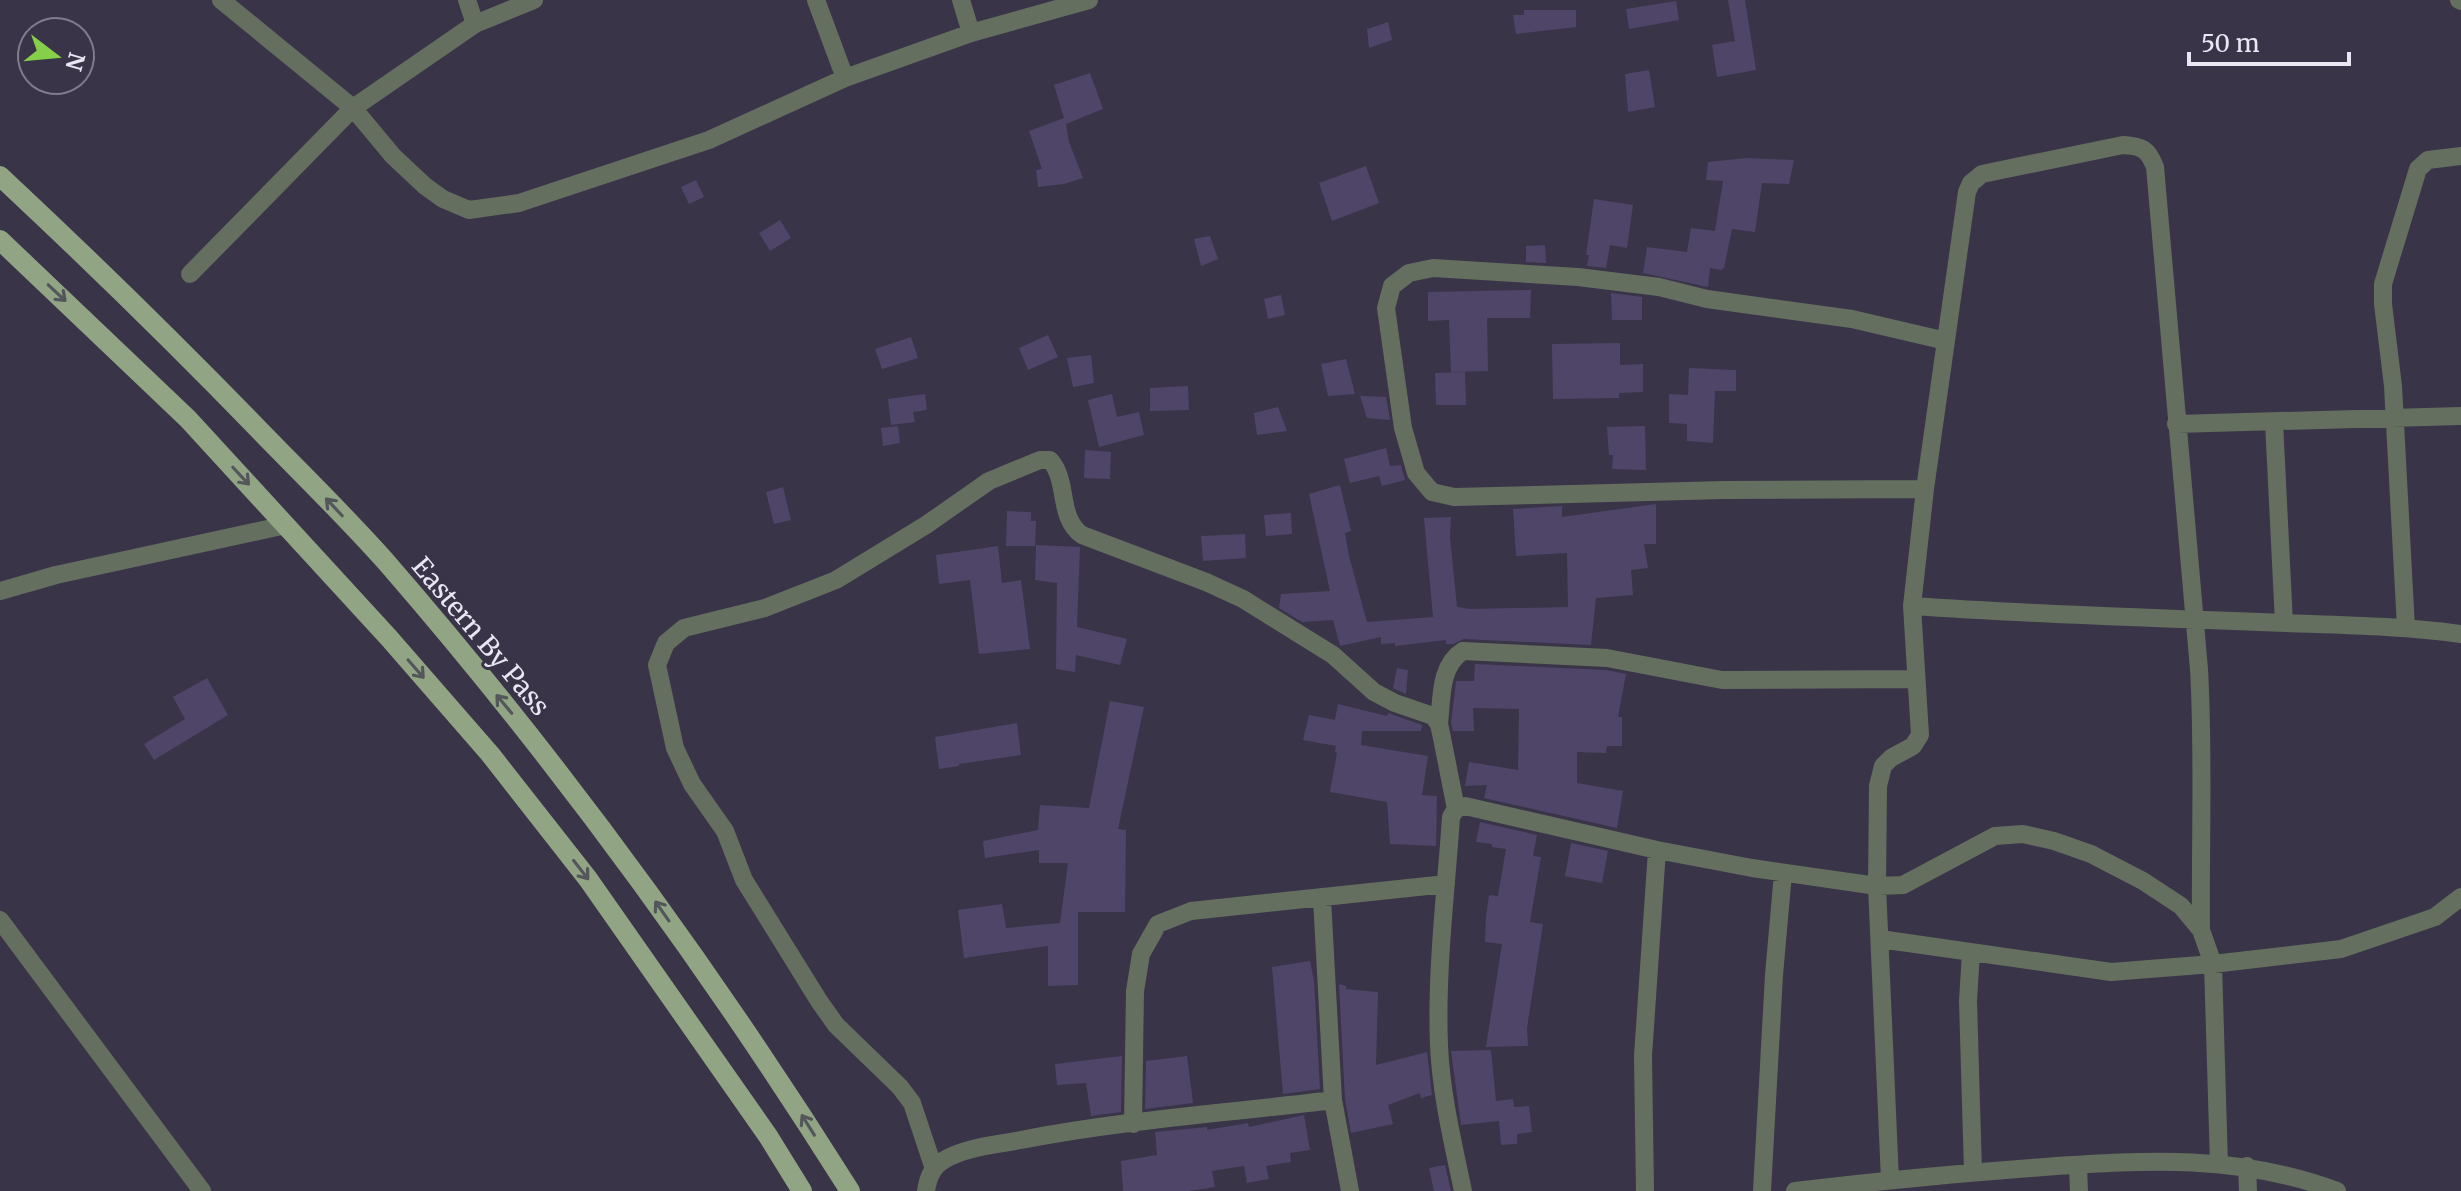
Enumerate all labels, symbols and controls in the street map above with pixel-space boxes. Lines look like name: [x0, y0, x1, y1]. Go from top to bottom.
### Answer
north arrow: [16, 16, 96, 96]
scale bar: [2189, 16, 2349, 66]
text: 50 m: [2201, 28, 2260, 59]
text: N: [59, 49, 91, 74]
one-way arrow: [47, 283, 66, 302]
one-way arrow: [232, 466, 250, 486]
one-way arrow: [325, 498, 344, 517]
street label: Eastern By Pass: [405, 550, 557, 722]
one-way arrow: [407, 658, 425, 678]
one-way arrow: [495, 694, 513, 714]
one-way arrow: [572, 859, 589, 880]
one-way arrow: [654, 900, 670, 922]
one-way arrow: [800, 1114, 816, 1137]

